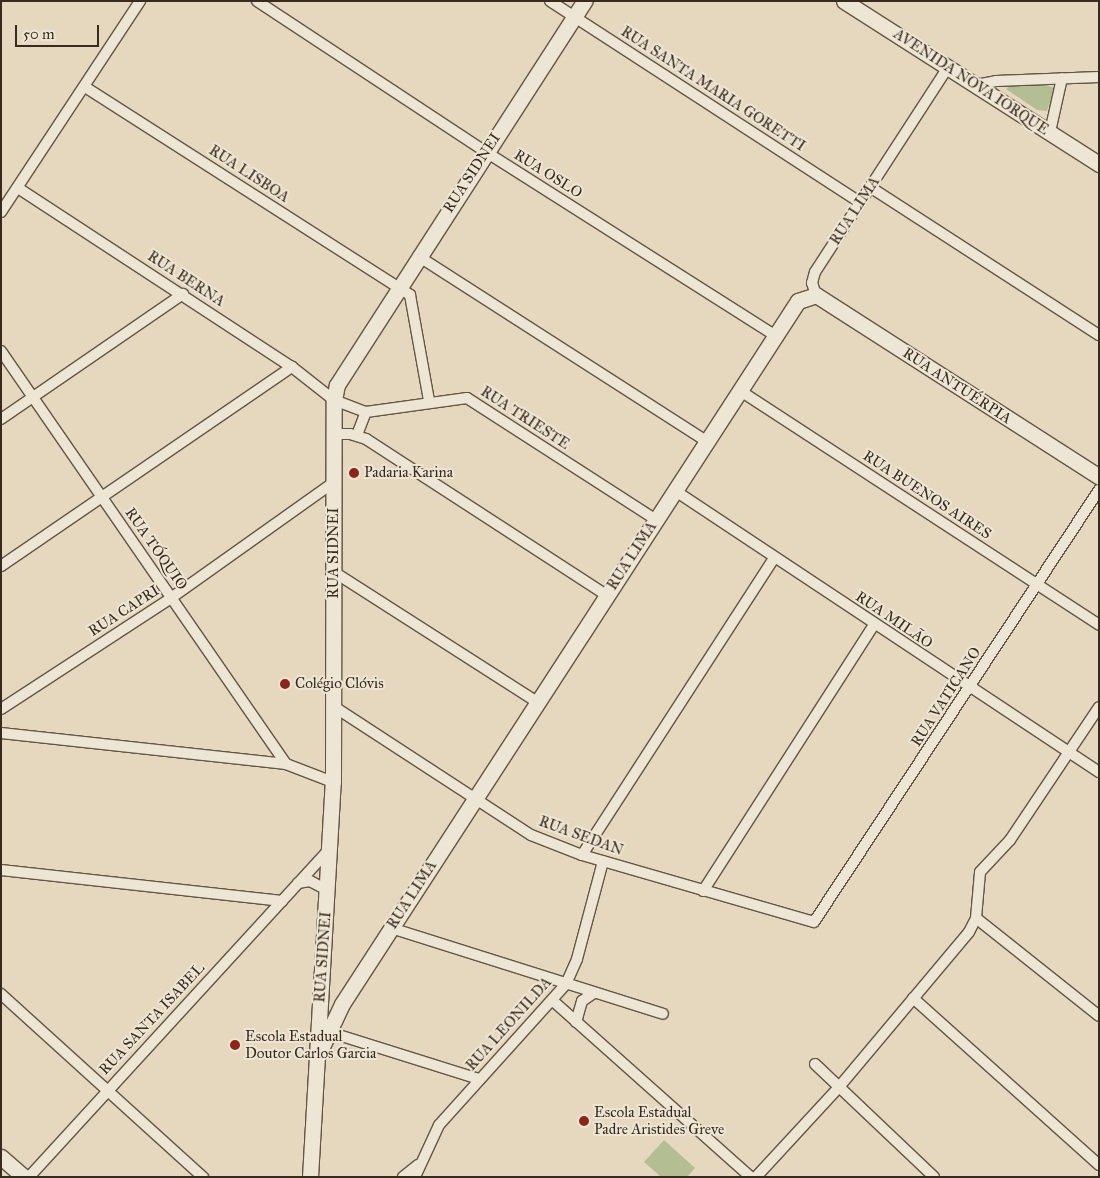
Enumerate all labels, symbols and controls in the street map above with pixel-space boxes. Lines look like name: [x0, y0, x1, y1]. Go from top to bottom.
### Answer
scale bar: [18, 15, 101, 47]
street label: RUA SANTA MARIA GORETTI: [617, 23, 809, 155]
text: 50 m: [23, 25, 55, 43]
street label: AVENIDA NOVA IORQUE: [890, 25, 1052, 139]
street label: RUA SIDNEI: [440, 130, 504, 216]
street label: RUA LISBOA: [205, 141, 293, 207]
street label: RUA OSLO: [510, 146, 586, 202]
street label: RUA LIMA: [826, 173, 884, 249]
street label: RUA BERNA: [144, 247, 228, 311]
street label: RUA ANTUÉRPIA: [899, 344, 1015, 428]
street label: RUA TRIESTE: [477, 383, 573, 453]
street label: RUA BUENOS AIRES: [859, 447, 995, 543]
place label: Padaria Karina: [364, 464, 453, 482]
marker: Padaria Karina: [348, 467, 360, 479]
street label: RUA TÓQUIO: [121, 504, 191, 594]
street label: RUA SIDNEI: [325, 507, 343, 599]
street label: RUA LIMA: [603, 518, 661, 594]
street label: RUA CAPRI: [85, 582, 163, 640]
street label: RUA MILÃO: [852, 588, 936, 652]
street label: RUA VATICANO: [907, 644, 985, 750]
place label: Colégio Clóvis: [295, 675, 384, 693]
marker: Colégio Clóvis: [279, 678, 291, 690]
street label: RUA SEDAN: [536, 812, 626, 860]
street label: RUA LIMA: [383, 857, 441, 933]
street label: RUA SIDNEI: [311, 911, 335, 1003]
street label: RUA SANTA ISABEL: [96, 959, 208, 1079]
street label: RUA LEONILDA: [462, 974, 556, 1074]
place label: Escola Estadual Doutor Carlos Garcia: [245, 1027, 376, 1062]
marker: Escola Estadual Doutor Carlos Garcia: [229, 1039, 241, 1051]
place label: Escola Estadual Padre Aristides Greve: [594, 1103, 724, 1138]
marker: Escola Estadual Padre Aristides Greve: [578, 1115, 590, 1127]

